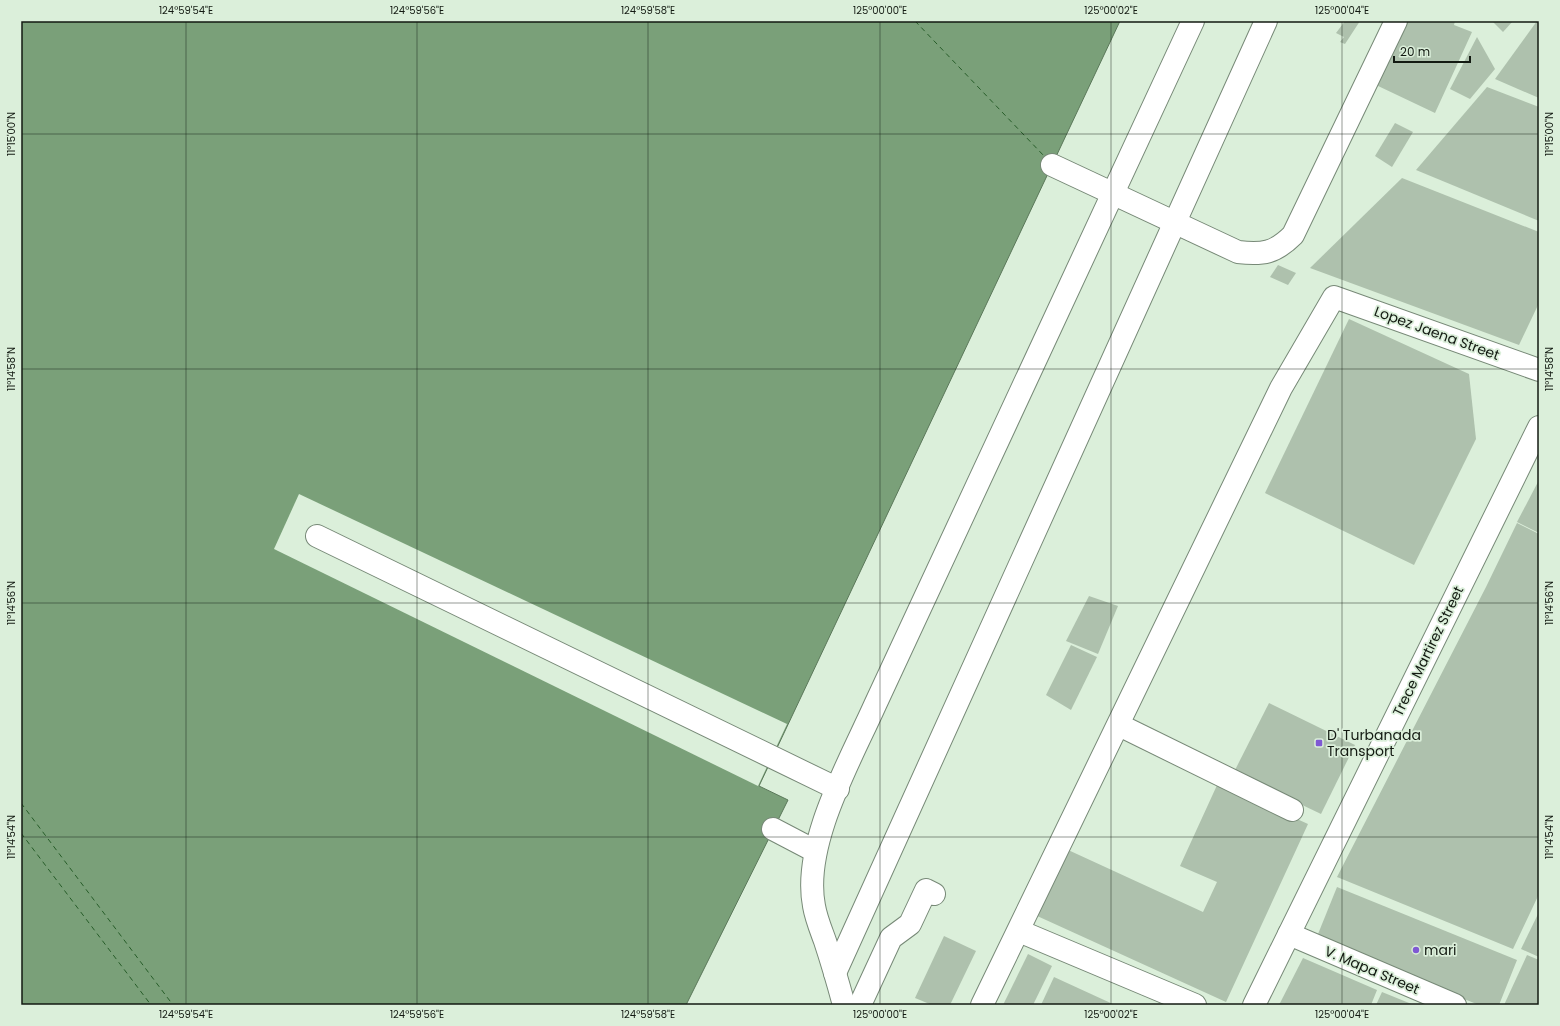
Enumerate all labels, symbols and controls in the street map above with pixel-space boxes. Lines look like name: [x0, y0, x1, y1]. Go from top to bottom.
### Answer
text: 124°59'54"E: [159, 3, 213, 18]
text: 124°59'56"E: [390, 3, 444, 18]
text: 124°59'58"E: [621, 3, 675, 18]
text: 125°00'00"E: [853, 3, 907, 18]
text: 125°00'02"E: [1084, 3, 1138, 18]
text: 125°00'04"E: [1315, 3, 1369, 18]
scale bar: [1394, 38, 1470, 64]
text: 20 m: [1400, 43, 1430, 60]
text: 11°15'00"N: [4, 112, 19, 156]
text: 11°15'00"N: [1542, 112, 1557, 156]
street label: Lopez Jaena Street: [1372, 301, 1502, 365]
text: 11°14'58"N: [4, 347, 19, 391]
text: 11°14'58"N: [1542, 347, 1557, 391]
text: 11°14'56"N: [4, 581, 19, 625]
text: 11°14'56"N: [1542, 581, 1557, 625]
street label: Trece Martirez Street: [1388, 582, 1468, 720]
place label: D' Turbanada Transport: [1327, 725, 1421, 761]
marker: D' Turbanada Transport: [1314, 738, 1324, 748]
text: 11°14'54"N: [4, 815, 19, 859]
text: 11°14'54"N: [1542, 815, 1557, 859]
place label: mari: [1424, 940, 1457, 960]
street label: V. Mapa Street: [1321, 941, 1423, 999]
marker: mari: [1411, 945, 1421, 955]
text: 124°59'54"E: [159, 1007, 213, 1022]
text: 124°59'56"E: [390, 1007, 444, 1022]
text: 124°59'58"E: [621, 1007, 675, 1022]
text: 125°00'00"E: [853, 1007, 907, 1022]
text: 125°00'02"E: [1084, 1007, 1138, 1022]
text: 125°00'04"E: [1315, 1007, 1369, 1022]

